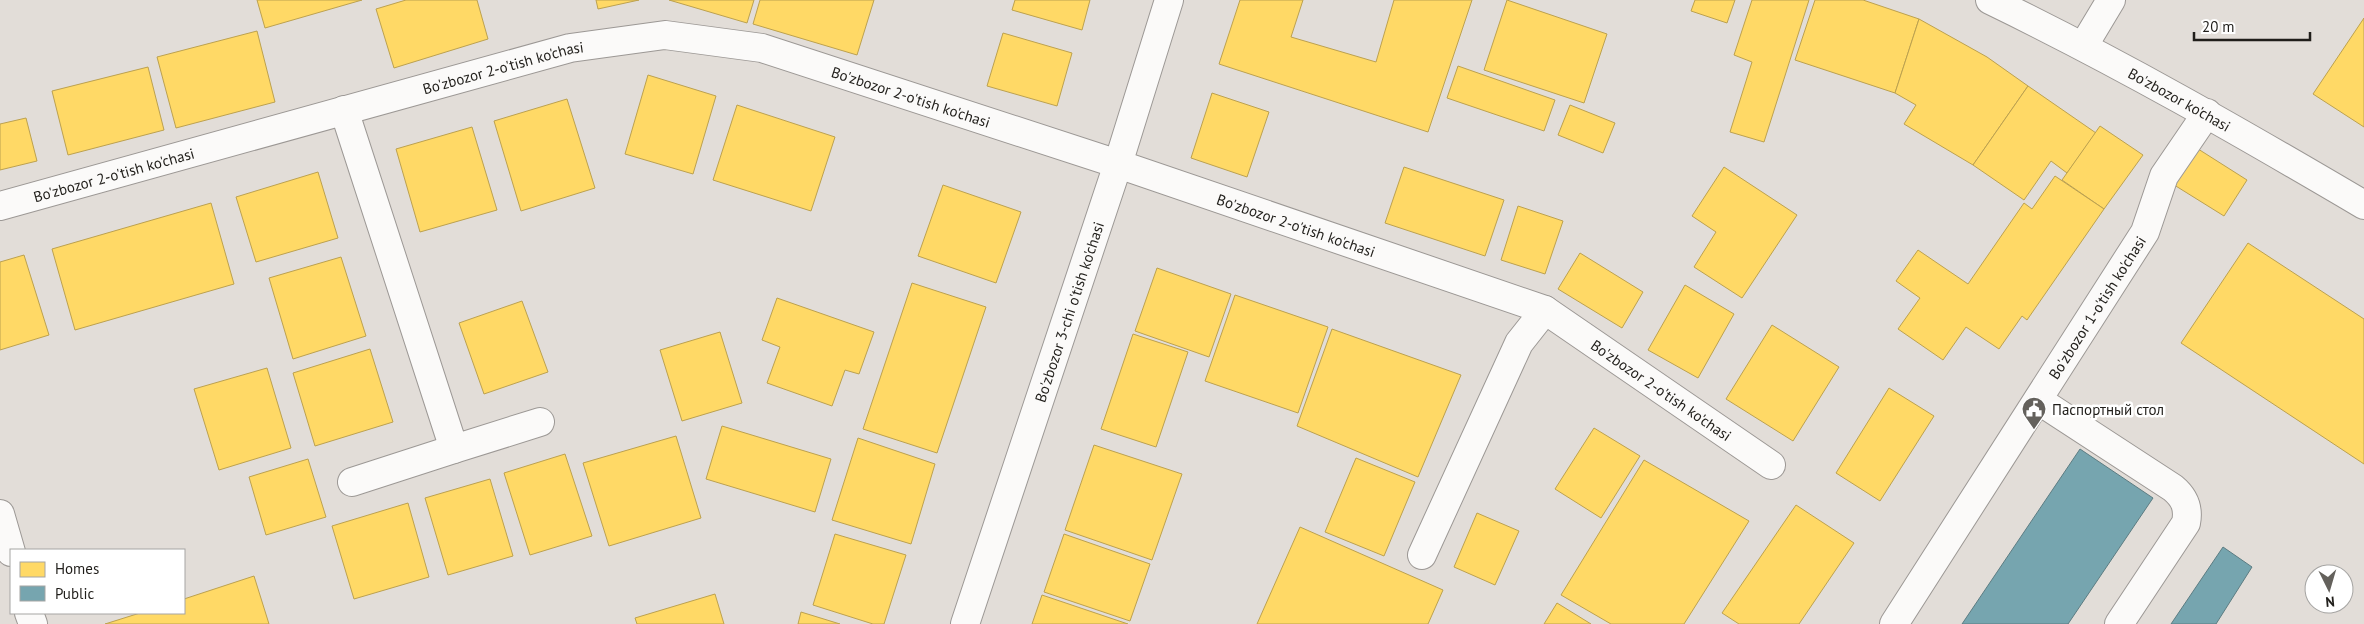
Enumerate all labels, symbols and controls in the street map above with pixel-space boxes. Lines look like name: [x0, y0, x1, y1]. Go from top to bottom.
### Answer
scale bar: [2194, 10, 2310, 42]
text: 20 m: [2202, 17, 2235, 36]
street label: Bo'zbozor 2-o'tish ko'chasi: [420, 37, 585, 98]
street label: Bo'zbozor 2-o'tish ko'chasi: [829, 62, 993, 131]
street label: Bo'zbozor ko'chasi: [2125, 63, 2234, 135]
street label: Bo'zbozor 2-o'tish ko'chasi: [31, 143, 196, 206]
street label: Bo'zbozor 2-o'tish ko'chasi: [1214, 189, 1378, 261]
street label: Bo'zbozor 3-chi o'tish ko'chasi: [1030, 219, 1108, 405]
street label: Bo'zbozor 1-o'tish ko'chasi: [2044, 232, 2150, 382]
street label: Bo'zbozor 2-o'tish ko'chasi: [1587, 335, 1735, 445]
public building icon: Паспортный стол: [2021, 396, 2047, 430]
place label: Паспортный стол: [2052, 400, 2164, 419]
legend: [10, 549, 185, 614]
text: Homes: [55, 559, 99, 578]
north arrow: [2304, 564, 2354, 614]
text: Public: [55, 584, 94, 603]
text: N: [2325, 593, 2336, 611]

